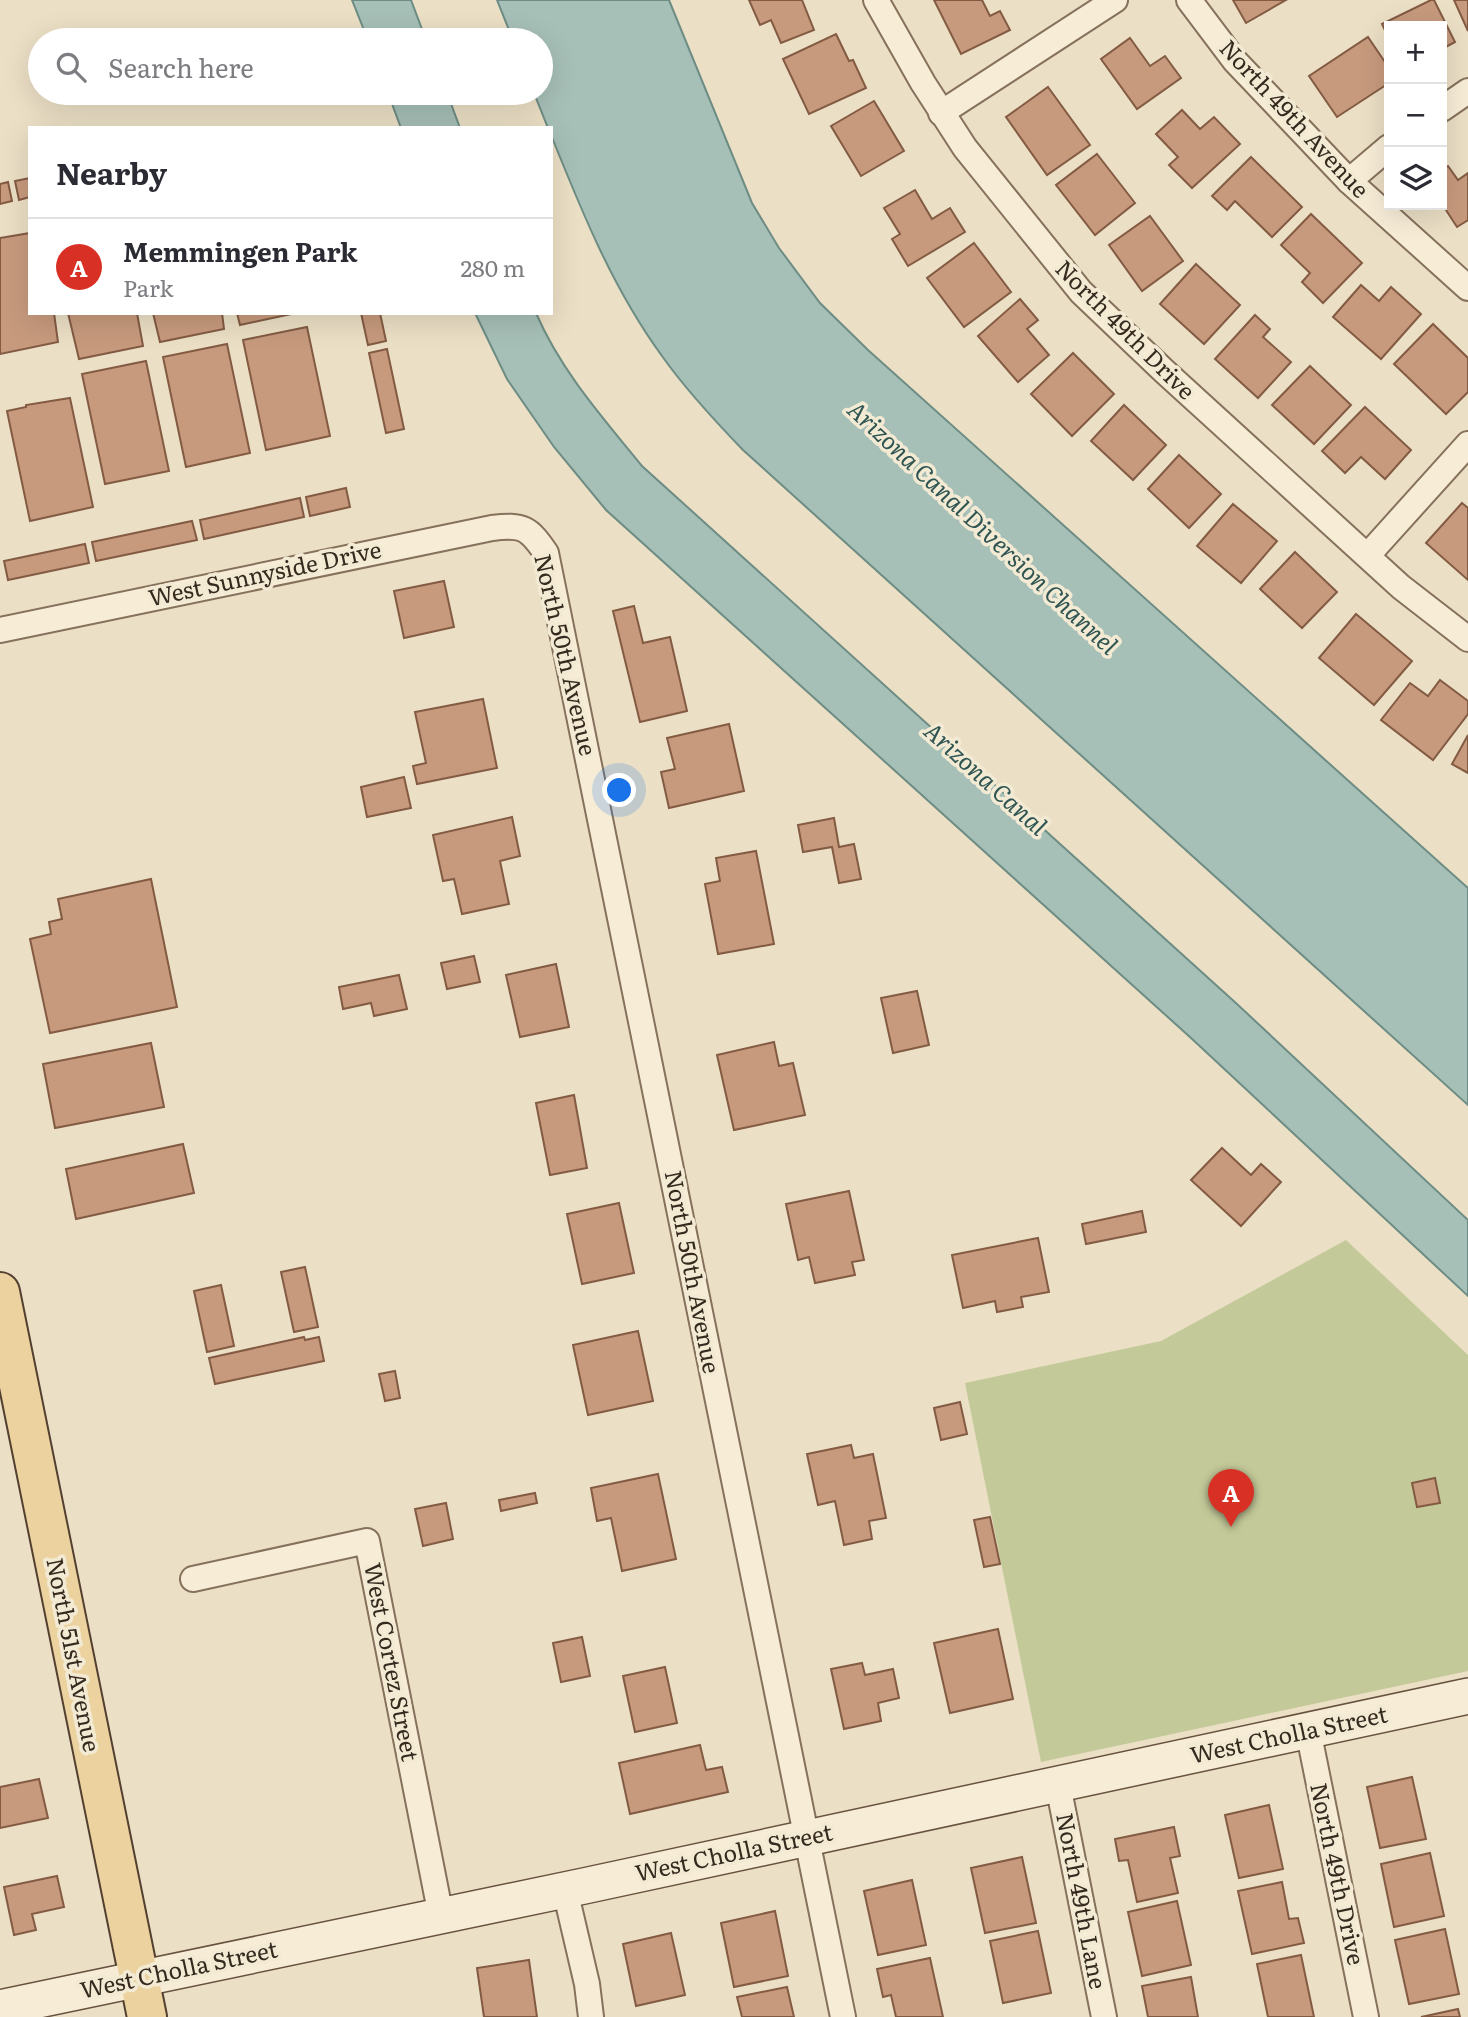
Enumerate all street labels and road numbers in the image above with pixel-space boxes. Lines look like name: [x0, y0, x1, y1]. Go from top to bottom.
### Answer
street label: North 49th Avenue: [1213, 31, 1378, 205]
street label: North 49th Drive: [1049, 251, 1204, 406]
street label: West Sunnyside Drive: [145, 531, 384, 613]
street label: North 50th Avenue: [527, 550, 607, 759]
street label: North 50th Avenue: [658, 1167, 730, 1376]
street label: North 51st Avenue: [39, 1555, 110, 1755]
street label: West Cortez Street: [357, 1559, 429, 1764]
street label: West Cholla Street: [1187, 1695, 1391, 1771]
street label: North 49th Drive: [1303, 1779, 1375, 1968]
street label: North 49th Lane: [1049, 1810, 1117, 1992]
street label: West Cholla Street: [632, 1813, 836, 1889]
street label: West Cholla Street: [77, 1930, 281, 2006]

